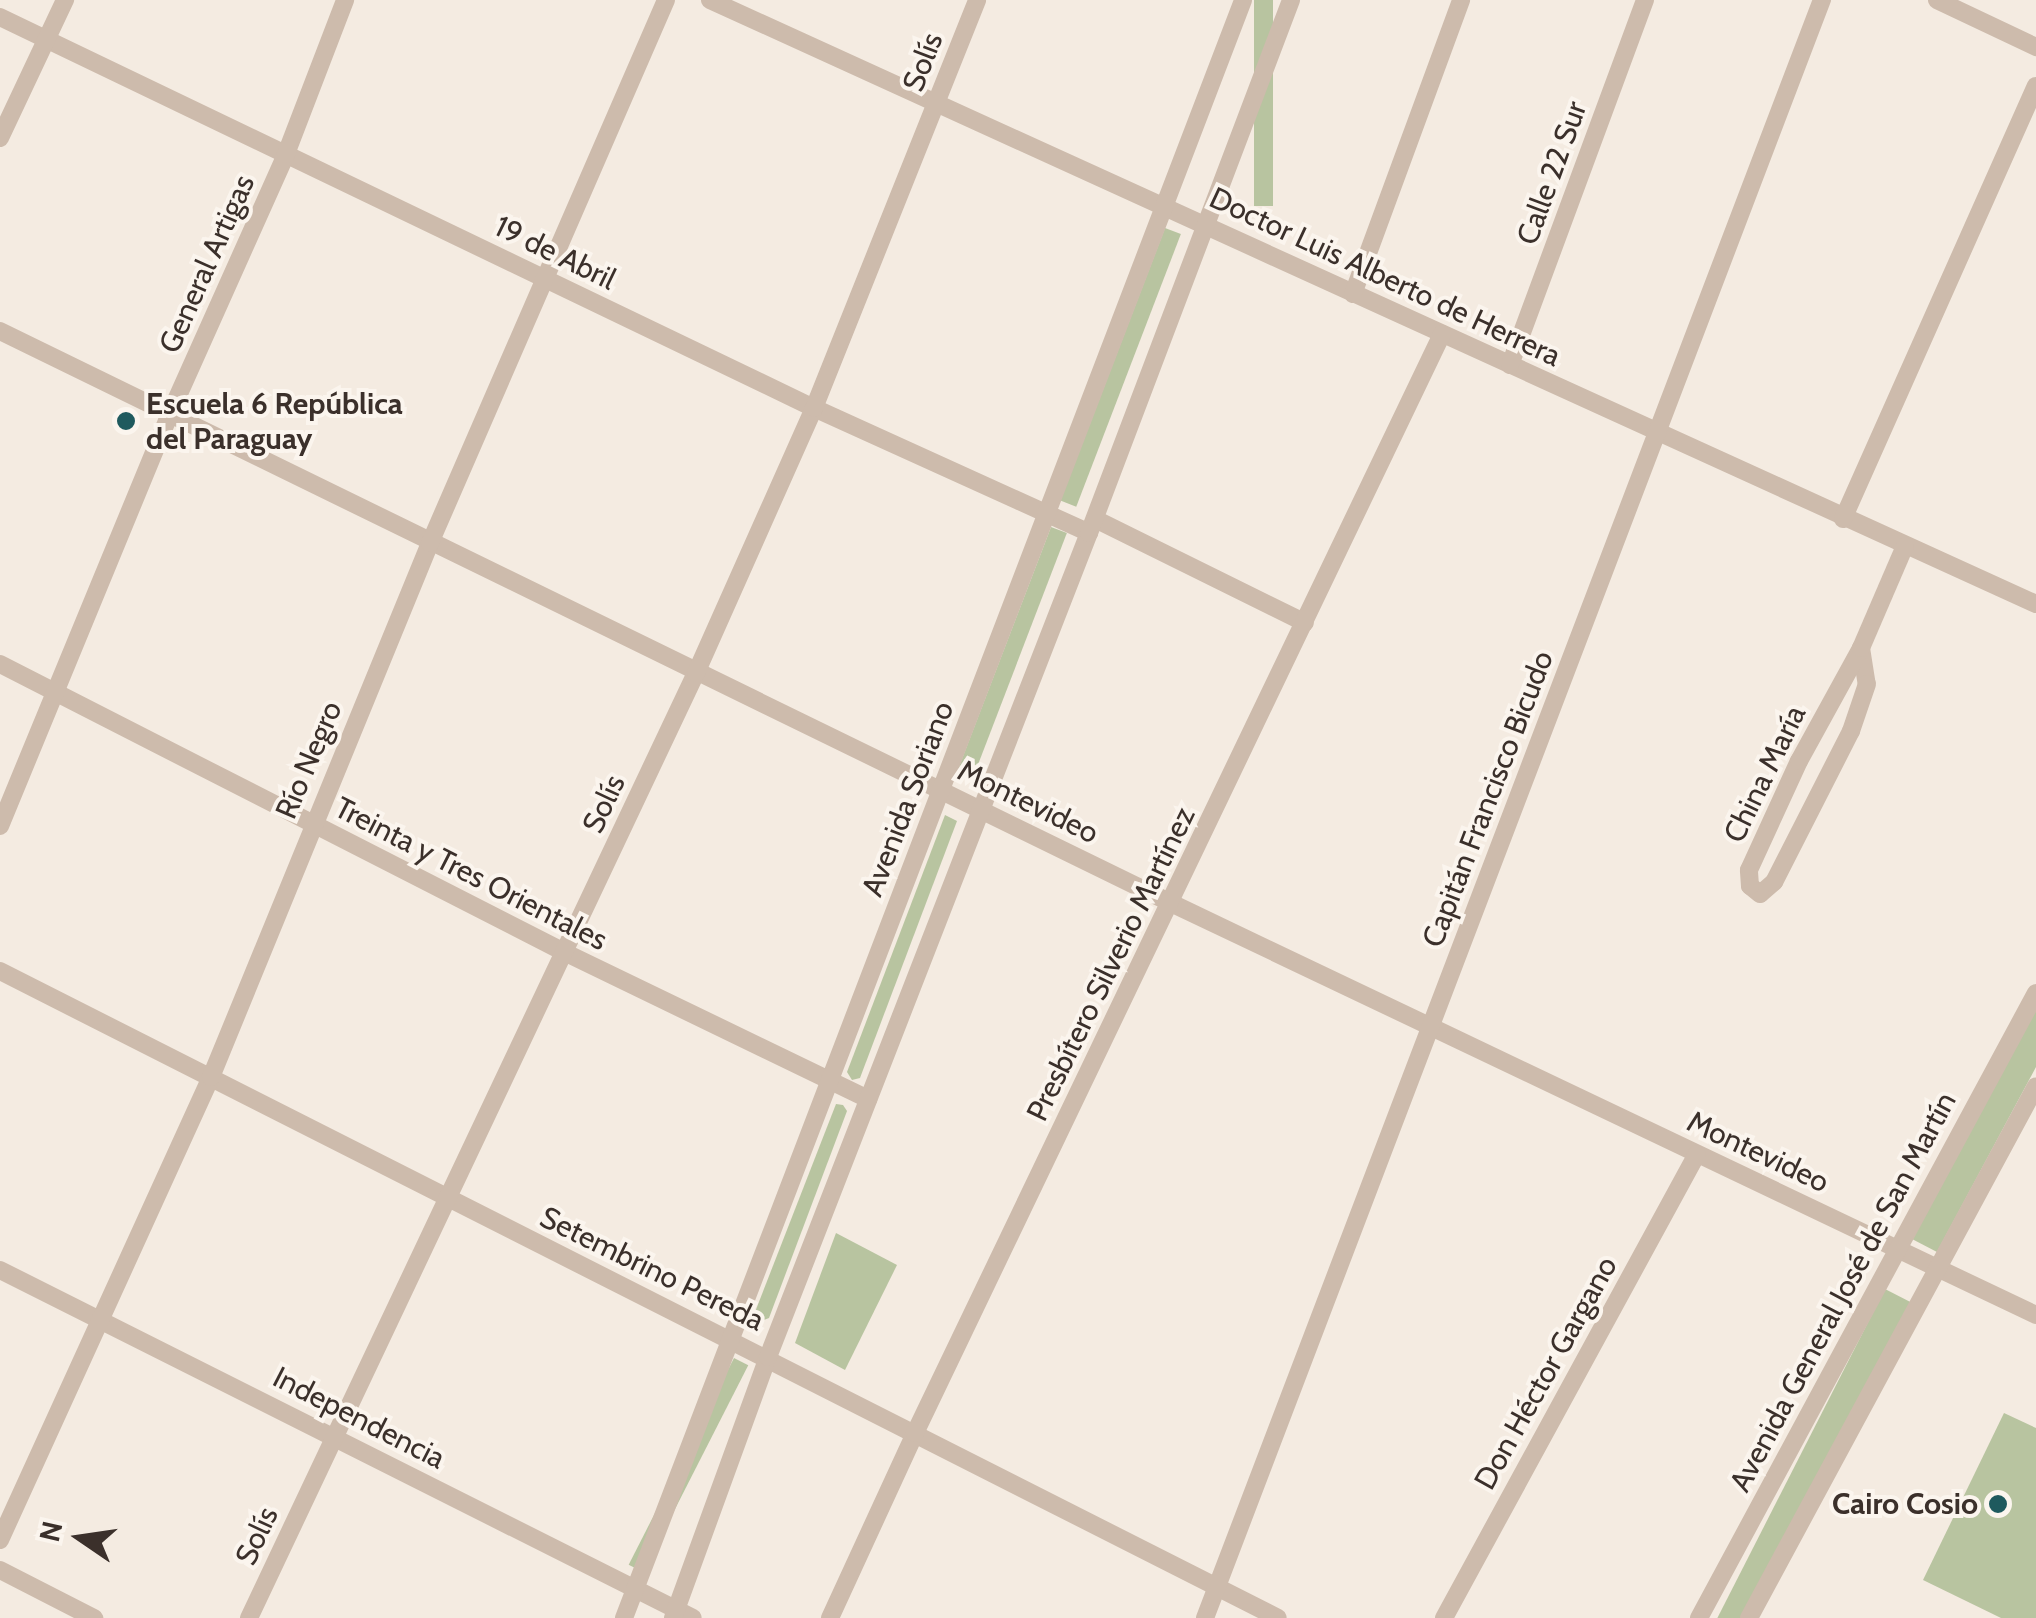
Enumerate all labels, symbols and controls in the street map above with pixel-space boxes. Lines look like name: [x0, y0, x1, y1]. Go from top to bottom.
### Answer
street label: Solís: [895, 28, 951, 96]
street label: Calle 22 Sur: [1509, 96, 1595, 250]
street label: General Artigas: [152, 169, 262, 359]
street label: Doctor Luis Alberto de Herrera: [1204, 180, 1566, 374]
street label: 19 de Abril: [489, 208, 621, 298]
place label: Escuela 6 República del Paraguay: [146, 386, 403, 456]
marker: Escuela 6 República del Paraguay: [115, 410, 137, 432]
street label: Capitán Francisco Bicudo: [1415, 646, 1561, 952]
street label: Río Negro: [268, 696, 350, 824]
street label: Avenida Soriano: [854, 697, 962, 901]
street label: China María: [1716, 700, 1814, 848]
street label: Montevideo: [952, 753, 1104, 851]
street label: Solís: [575, 769, 633, 839]
street label: Treinta y Tres Orientales: [329, 790, 613, 958]
street label: Presbítero Silverio Martínez: [1019, 801, 1203, 1127]
street label: Avenida General José de San Martín: [1722, 1086, 1964, 1498]
street label: Montevideo: [1682, 1104, 1834, 1200]
street label: Setembrino Pereda: [534, 1199, 770, 1339]
street label: Don Héctor Gargano: [1467, 1250, 1625, 1496]
street label: Independencia: [267, 1359, 451, 1477]
place label: Cairo Cosio: [1832, 1486, 1978, 1522]
north arrow: [30, 1488, 130, 1588]
marker: Cairo Cosio: [1987, 1493, 2009, 1515]
street label: Solís: [228, 1501, 286, 1571]
text: N: [32, 1518, 70, 1545]

